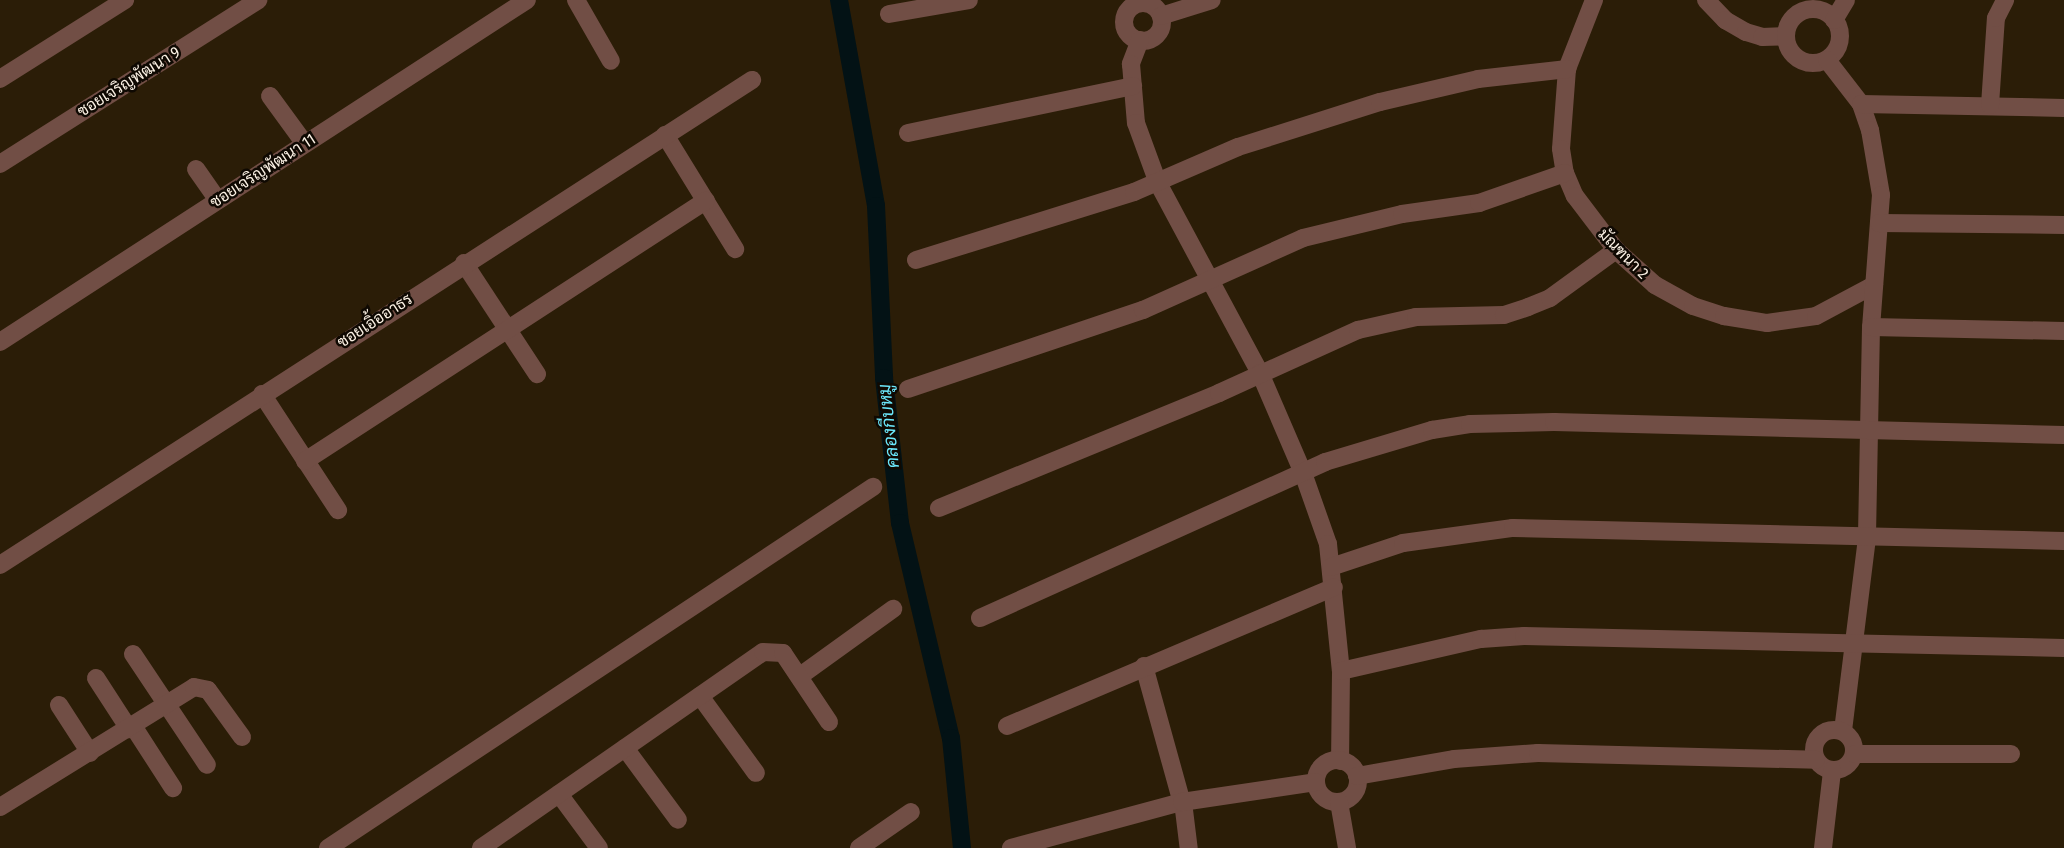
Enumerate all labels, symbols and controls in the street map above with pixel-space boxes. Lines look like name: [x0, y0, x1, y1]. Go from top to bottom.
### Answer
street label: ซอยเจริญพัฒนา 9: [74, 43, 184, 121]
street label: ซอยเจริญพัฒนา 11: [207, 130, 319, 212]
street label: มัณฑนา 2: [1594, 225, 1652, 283]
street label: ซอยเอิ้ออาธร: [334, 290, 416, 352]
water label: คลองกีบหมู: [874, 383, 904, 469]

